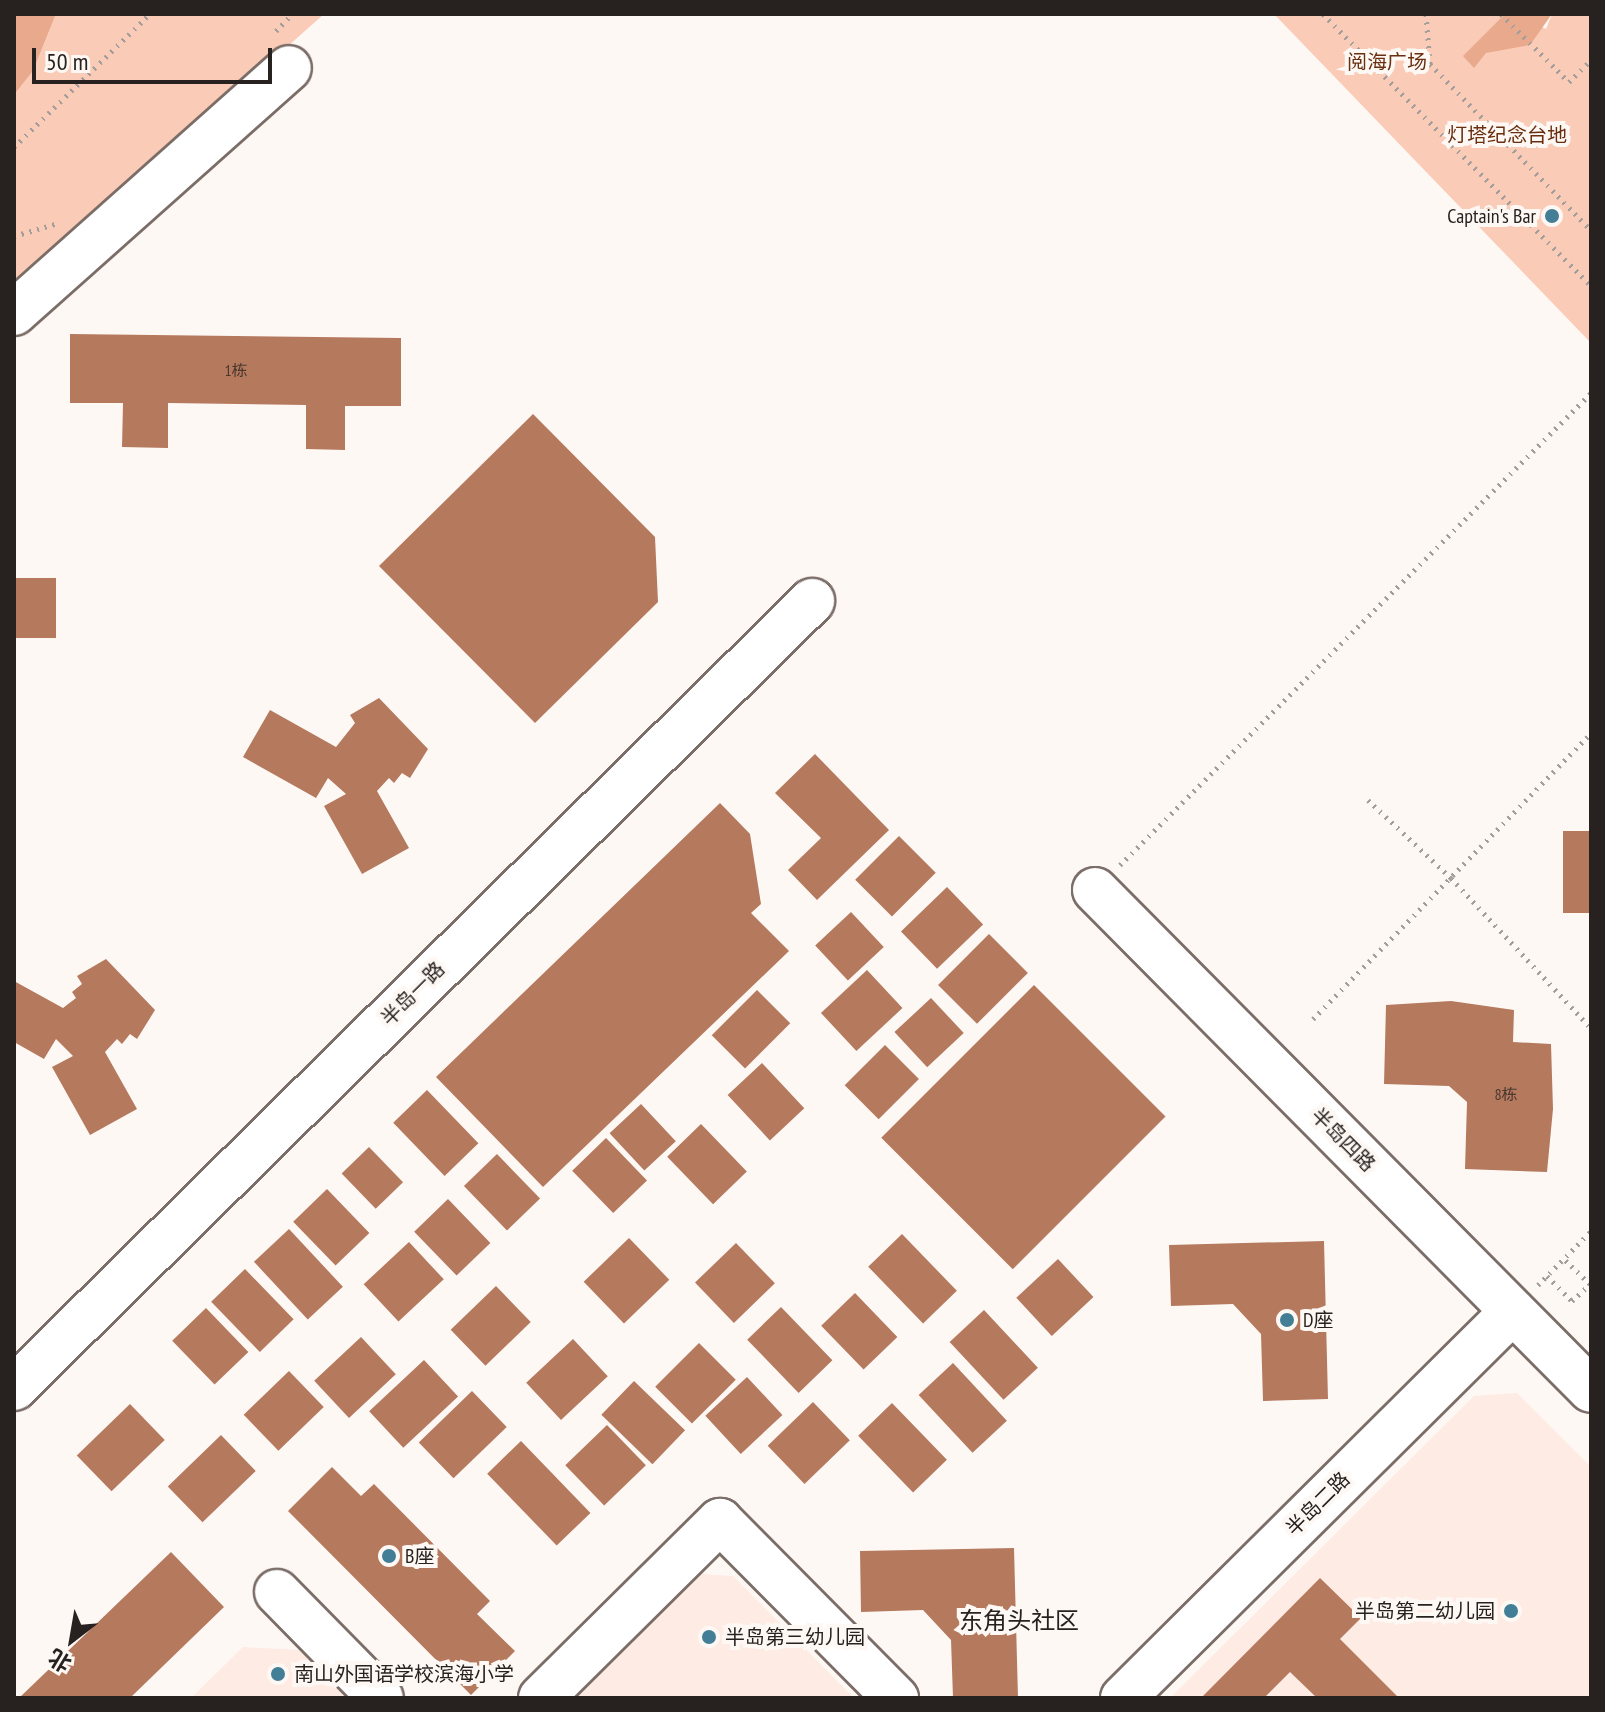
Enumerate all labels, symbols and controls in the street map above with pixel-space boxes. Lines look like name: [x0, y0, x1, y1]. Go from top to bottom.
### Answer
scale bar: [36, 32, 276, 82]
text: 50 m: [46, 46, 88, 77]
park label: 阅海广场: [1347, 50, 1427, 74]
park label: 灯塔纪念台地: [1447, 123, 1567, 147]
place label: Captain's Bar: [1447, 204, 1536, 228]
marker: Captain's Bar: [1543, 207, 1561, 225]
house number: 1栋: [224, 360, 248, 380]
street label: 半岛一路: [376, 957, 450, 1031]
house number: 8栋: [1494, 1084, 1518, 1104]
street label: 半岛四路: [1306, 1103, 1380, 1177]
place label: D座: [1303, 1308, 1333, 1332]
marker: D座: [1278, 1311, 1296, 1329]
street label: 半岛二路: [1281, 1467, 1355, 1541]
place label: B座: [405, 1544, 434, 1568]
marker: B座: [380, 1547, 398, 1565]
place label: 半岛第二幼儿园: [1355, 1599, 1495, 1623]
north arrow: [32, 1600, 112, 1680]
marker: 半岛第二幼儿园: [1502, 1602, 1520, 1620]
district label: 东角头社区: [959, 1607, 1079, 1635]
place label: 半岛第三幼儿园: [725, 1625, 865, 1649]
marker: 半岛第三幼儿园: [700, 1628, 718, 1646]
text: 北: [43, 1643, 76, 1678]
place label: 南山外国语学校滨海小学: [294, 1662, 514, 1686]
marker: 南山外国语学校滨海小学: [269, 1665, 287, 1683]

